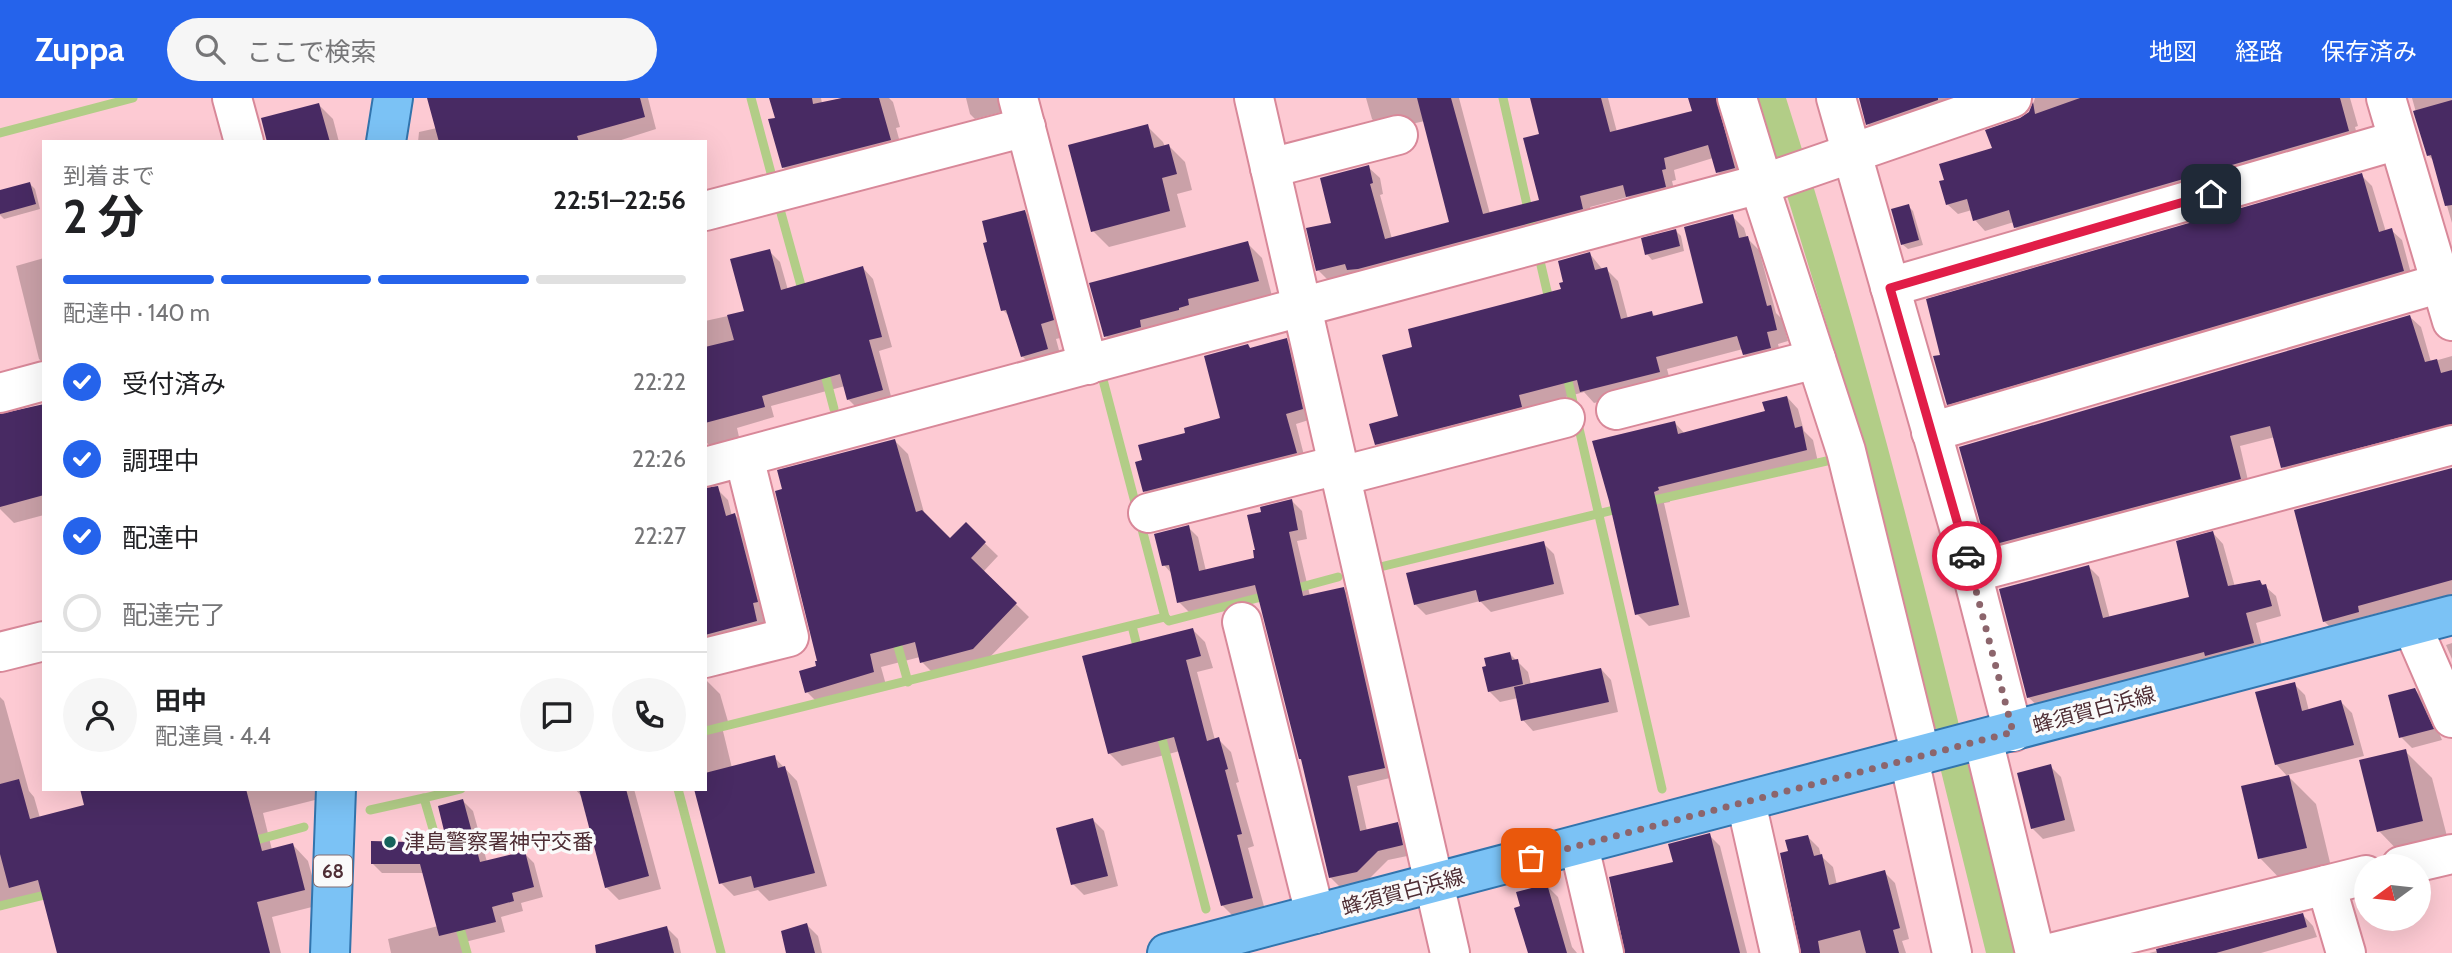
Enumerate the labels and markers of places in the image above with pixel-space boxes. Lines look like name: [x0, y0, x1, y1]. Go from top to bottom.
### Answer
pin: [2181, 164, 2241, 224]
pin: [1501, 828, 1561, 888]
place label: 津島警察署神守交番: [404, 829, 593, 854]
marker: 津島警察署神守交番: [382, 834, 398, 850]

